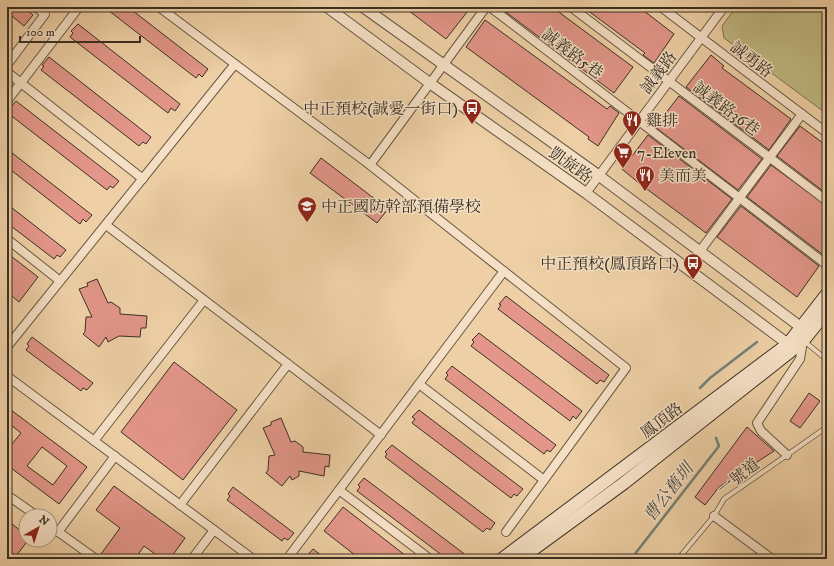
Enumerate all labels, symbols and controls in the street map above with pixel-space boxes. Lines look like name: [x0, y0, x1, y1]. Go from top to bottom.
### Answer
scale bar: [20, 18, 140, 44]
street label: 誠義路5巷: [538, 24, 607, 83]
text: 100 m: [26, 25, 55, 40]
street label: 誠勇路: [726, 37, 777, 82]
street label: 誠義路: [636, 47, 681, 98]
street label: 誠義路36巷: [689, 77, 764, 140]
bus stop icon: 中正預校(誠愛一街口): [461, 97, 483, 125]
place label: 中正預校(誠愛一街口): [303, 99, 458, 119]
restaurant icon: 雞排: [621, 109, 643, 137]
place label: 雞排: [646, 111, 678, 131]
supermarket icon: 7-Eleven: [612, 141, 634, 169]
street label: 凱旋路: [545, 143, 596, 187]
place label: 7-Eleven: [637, 143, 697, 163]
restaurant icon: 美而美: [634, 164, 656, 192]
place label: 美而美: [659, 166, 707, 186]
school or university icon: 中正國防幹部預備學校: [296, 195, 318, 223]
place label: 中正國防幹部預備學校: [321, 197, 481, 217]
bus stop icon: 中正預校(鳳頂路口): [682, 252, 704, 280]
place label: 中正預校(鳳頂路口): [540, 254, 679, 274]
street label: 鳳頂路: [636, 398, 687, 443]
street label: 一號道: [714, 454, 764, 499]
water label: 曹公舊圳: [639, 457, 700, 526]
north arrow: [18, 508, 58, 548]
text: N: [36, 513, 52, 529]

